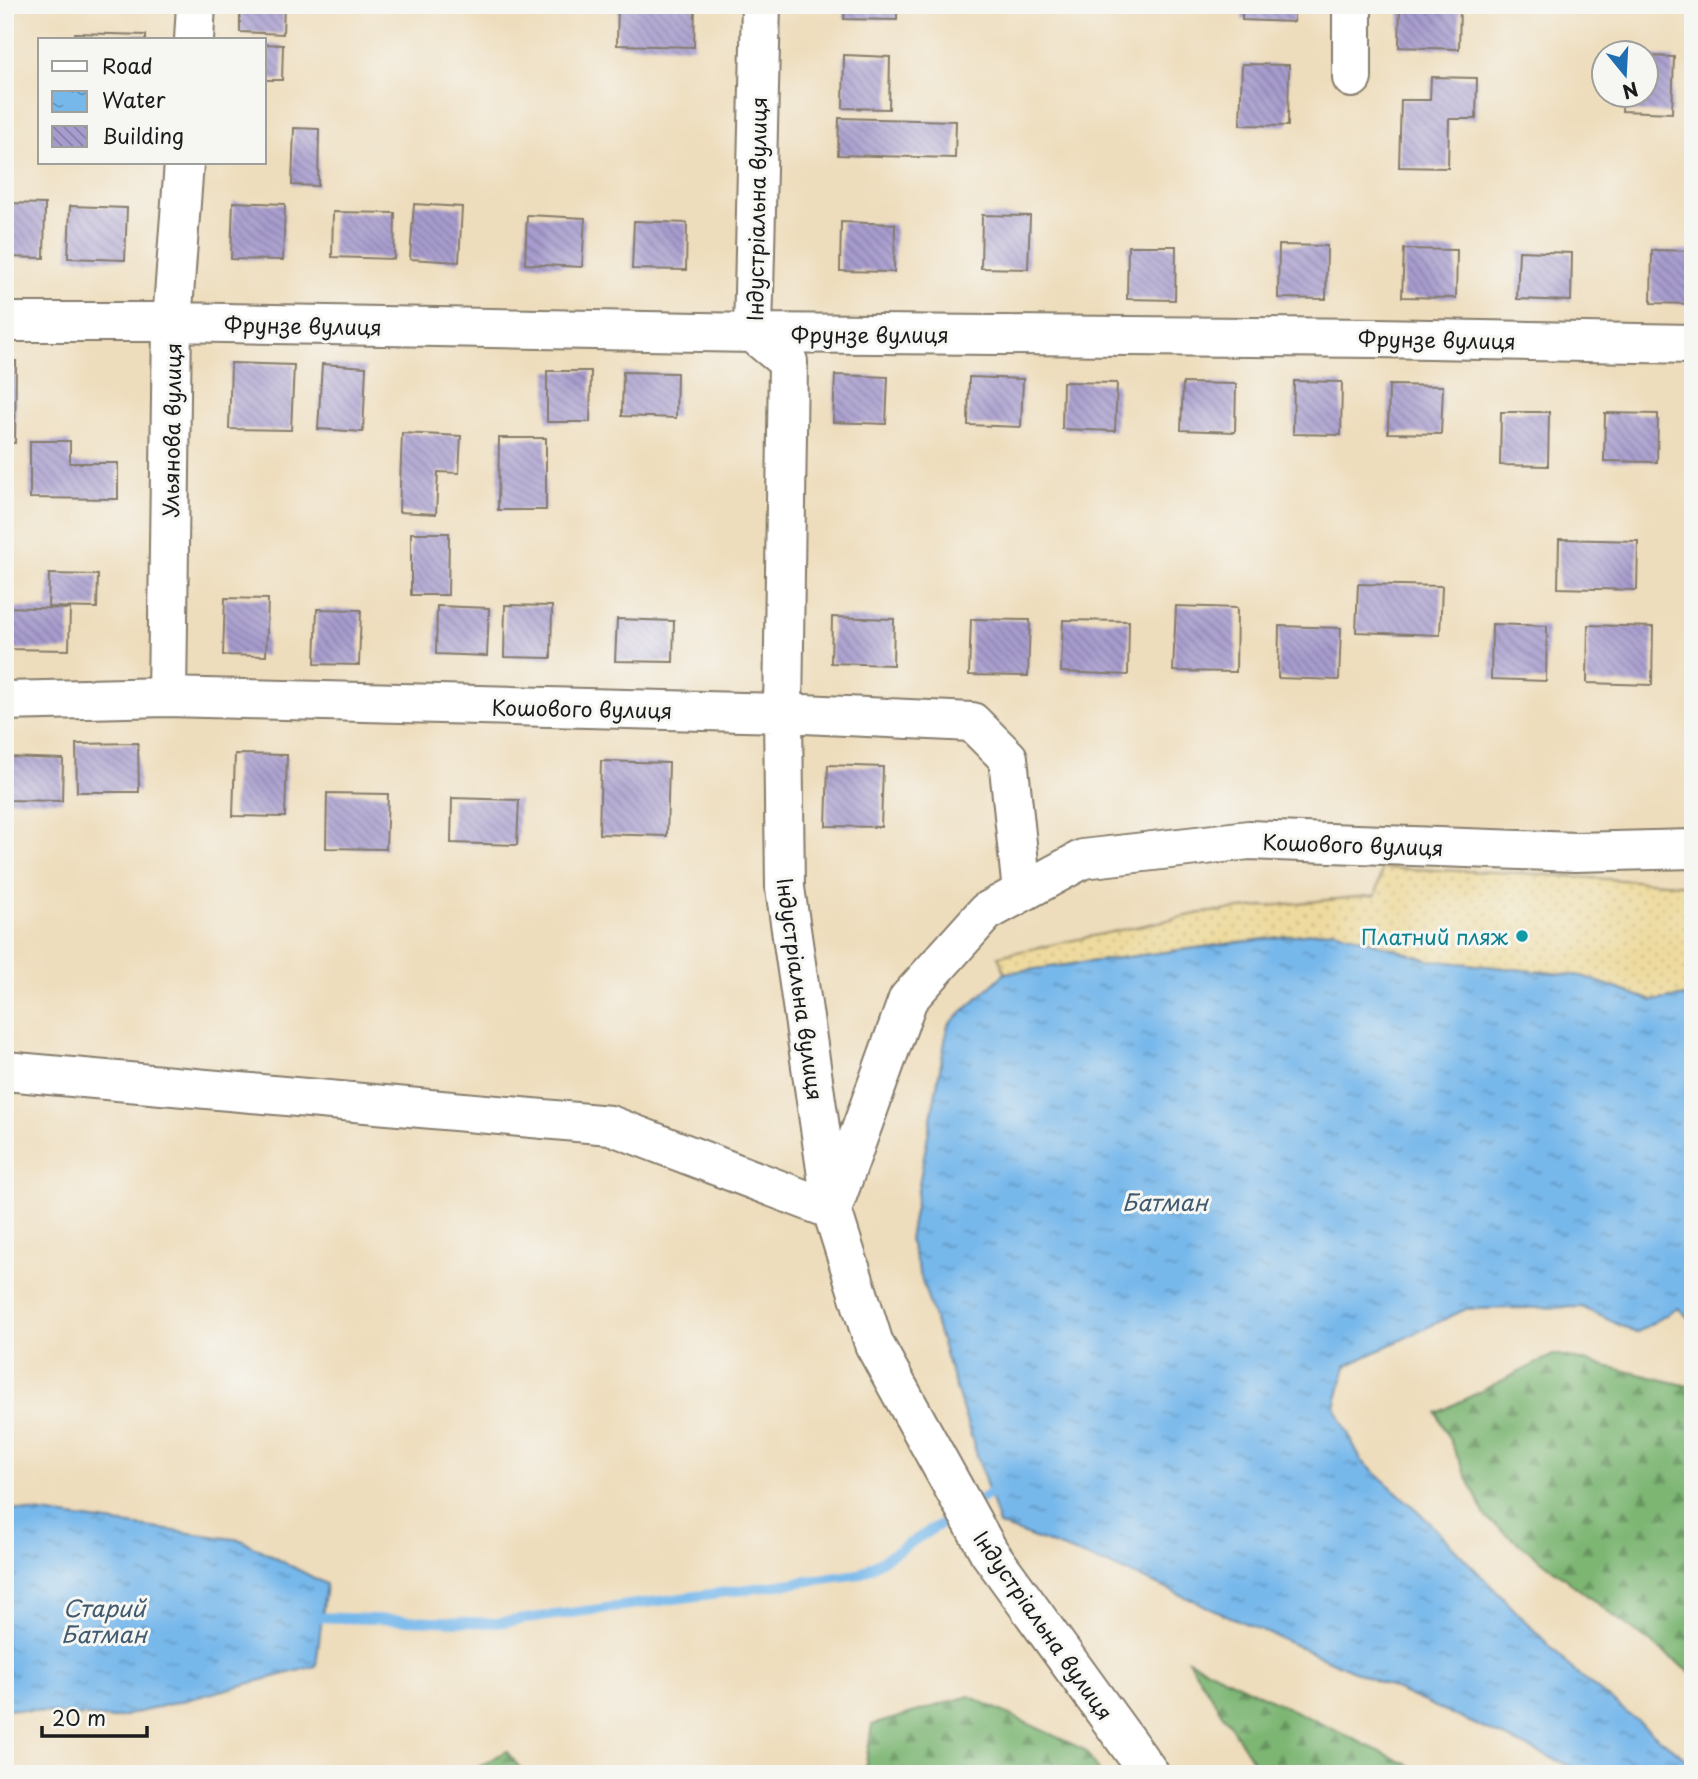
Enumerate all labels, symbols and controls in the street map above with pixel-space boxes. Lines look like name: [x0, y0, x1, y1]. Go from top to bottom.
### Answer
legend: [38, 38, 266, 164]
north arrow: [1590, 38, 1660, 108]
text: Road: [102, 49, 153, 81]
text: N: [1619, 75, 1642, 107]
text: Water: [102, 83, 166, 115]
street label: Індустріальна вулиця: [738, 97, 774, 321]
text: Building: [102, 119, 184, 151]
street label: Фрунзе вулиця: [224, 308, 382, 342]
street label: Фрунзе вулиця: [791, 318, 949, 350]
street label: Фрунзе вулиця: [1358, 322, 1516, 356]
street label: Ульянова вулиця: [153, 342, 189, 518]
street label: Кошового вулиця: [491, 690, 673, 726]
street label: Кошового вулиця: [1262, 825, 1444, 863]
street label: Індустріальна вулиця: [770, 876, 832, 1102]
place label: Платний пляж: [1361, 920, 1509, 952]
marker: Платний пляж: [1514, 928, 1530, 944]
water label: Батман: [1122, 1184, 1209, 1219]
street label: Індустріальна вулиця: [967, 1524, 1121, 1726]
water label: Старий Батман: [61, 1590, 148, 1651]
scale bar: [42, 1695, 147, 1739]
text: 20 m: [52, 1701, 106, 1733]

